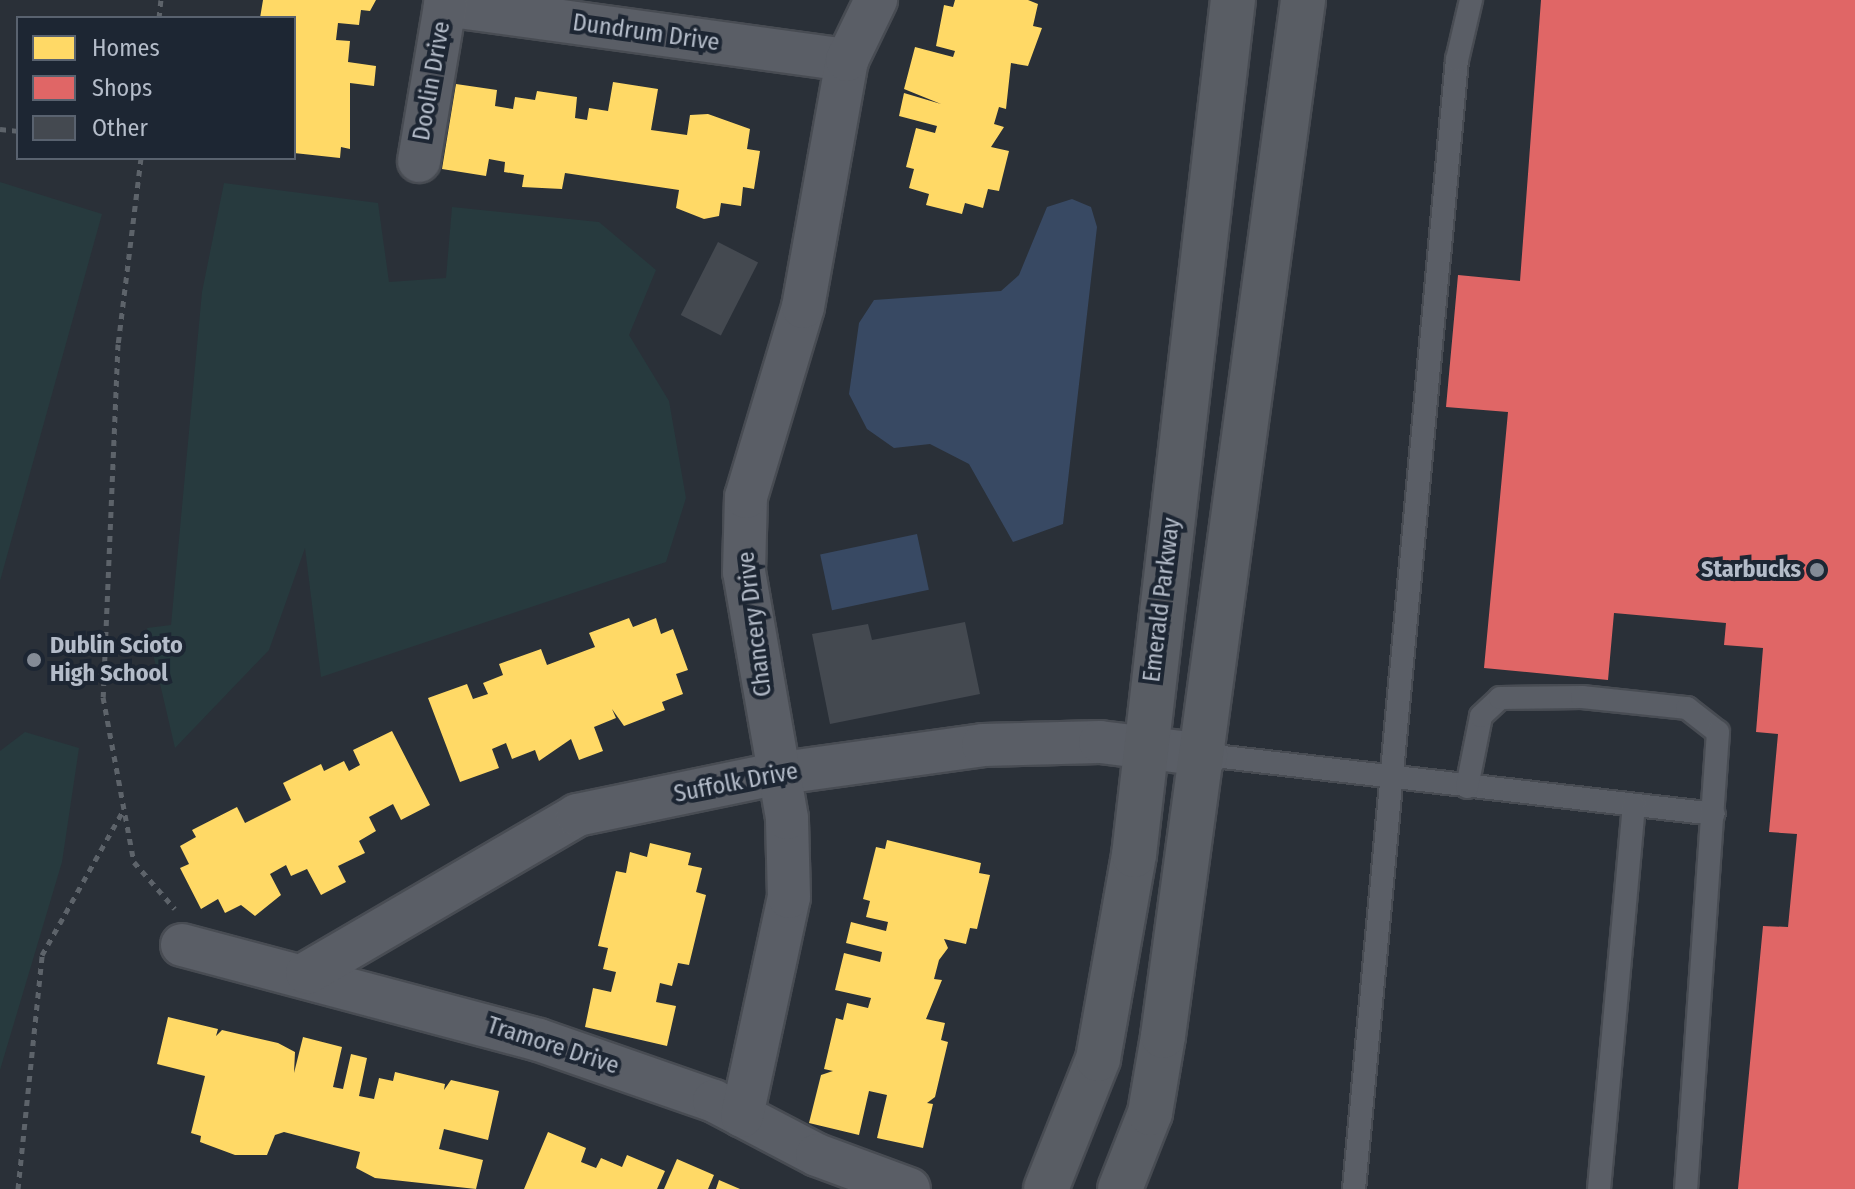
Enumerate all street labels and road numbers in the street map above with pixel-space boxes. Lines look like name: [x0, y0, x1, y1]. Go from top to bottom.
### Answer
street label: Dundrum Drive: [571, 8, 721, 58]
street label: Doolin Drive: [407, 19, 457, 143]
street label: Emerald Parkway: [1138, 516, 1186, 684]
street label: Chancery Drive: [732, 550, 778, 698]
street label: Suffolk Drive: [672, 757, 800, 809]
street label: Tramore Drive: [483, 1011, 623, 1081]

